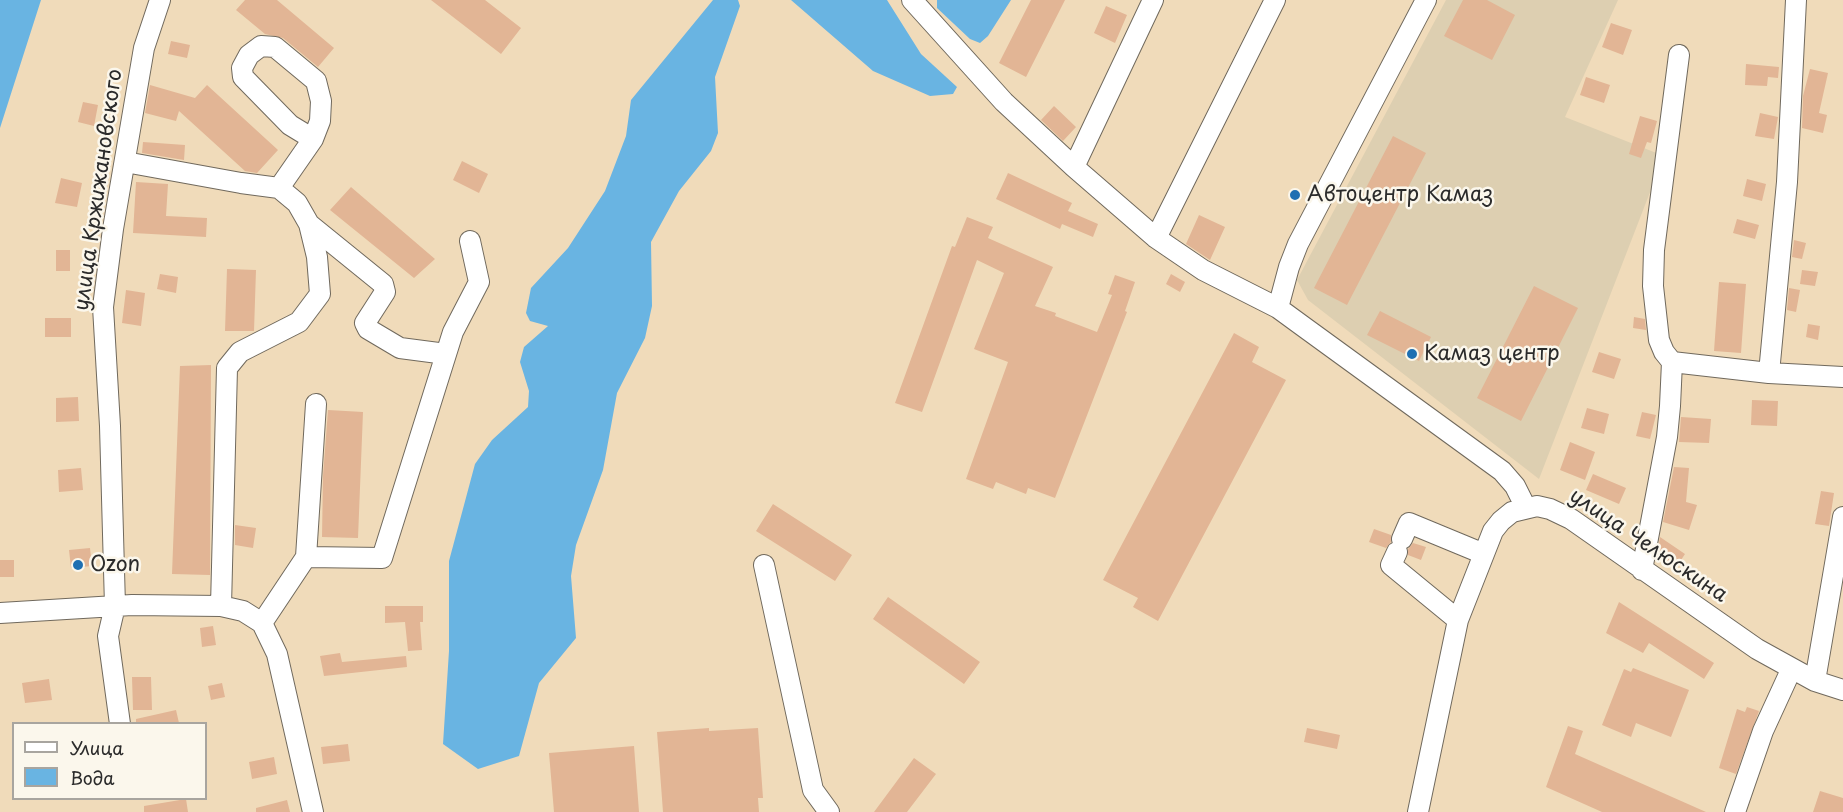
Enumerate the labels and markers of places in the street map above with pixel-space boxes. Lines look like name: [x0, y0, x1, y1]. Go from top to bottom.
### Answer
place label: Автоцентр Камаз: [1307, 182, 1493, 208]
marker: Автоцентр Камаз: [1288, 188, 1302, 202]
place label: Камаз центр: [1424, 341, 1560, 367]
marker: Камаз центр: [1405, 347, 1419, 361]
place label: Ozon: [90, 552, 140, 578]
marker: Ozon: [71, 558, 85, 572]

